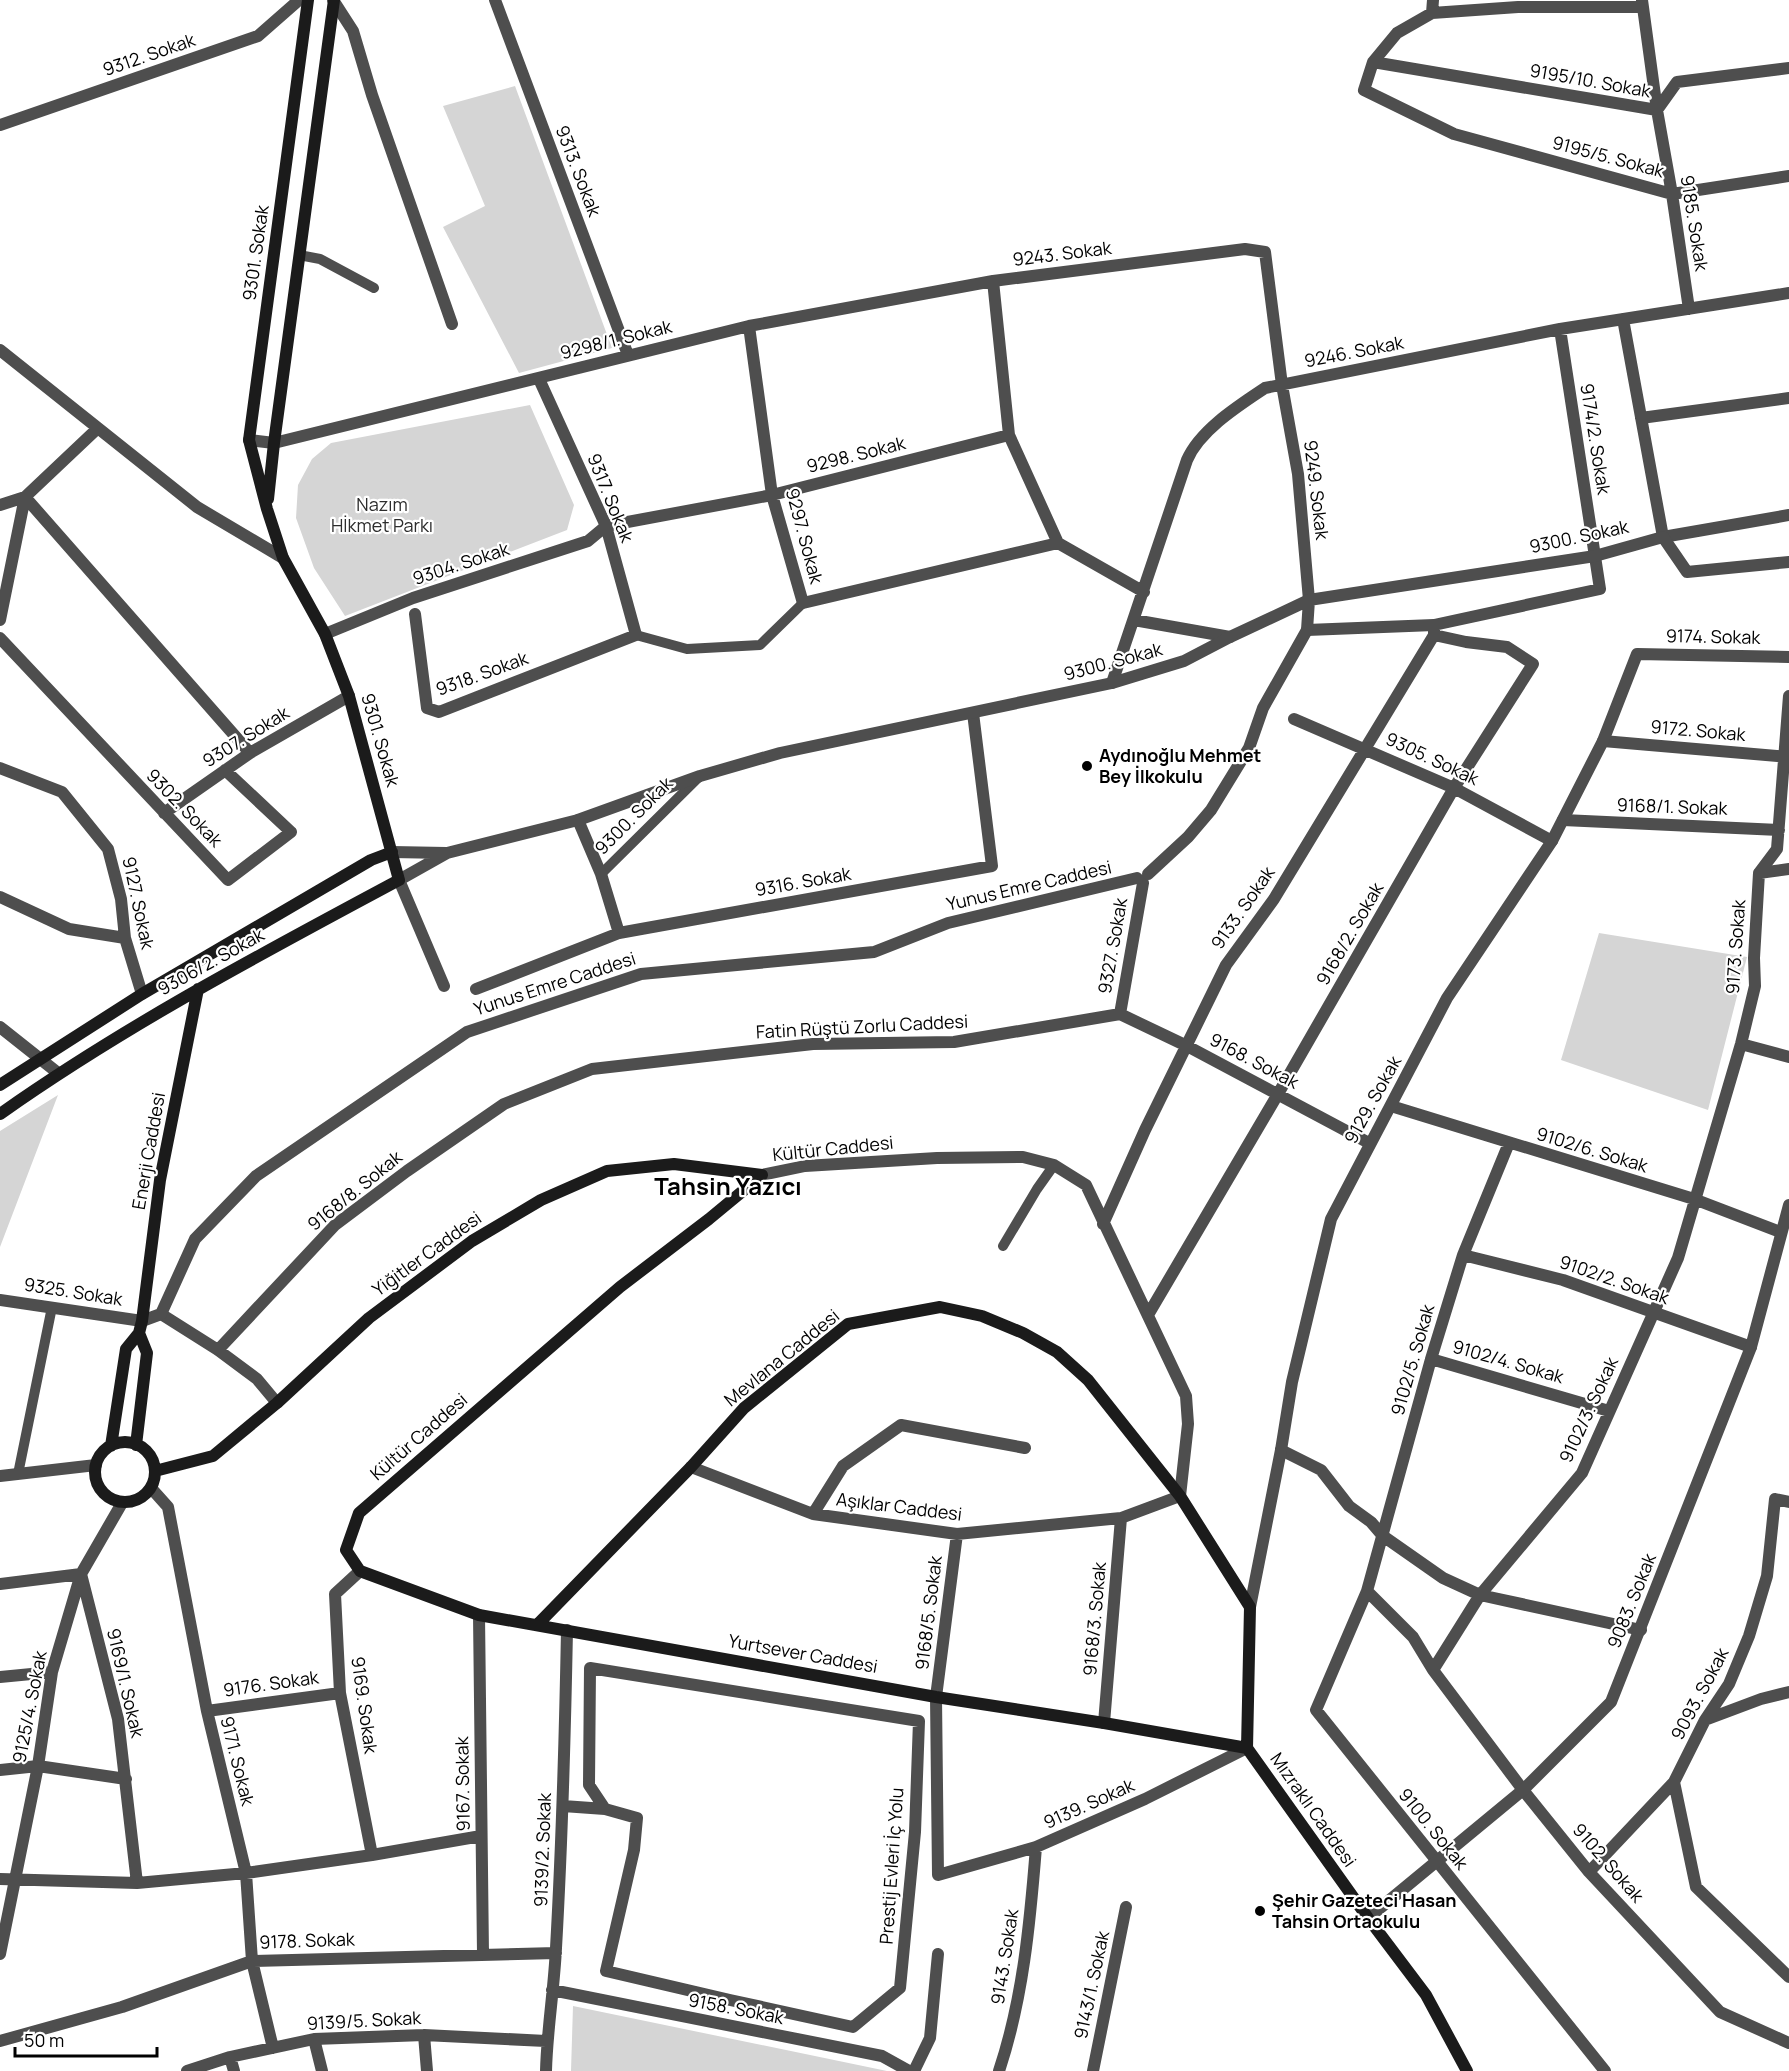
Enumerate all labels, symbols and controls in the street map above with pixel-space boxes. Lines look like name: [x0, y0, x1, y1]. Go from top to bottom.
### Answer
street label: 9312. Sokak: [99, 27, 199, 81]
street label: 9195/10. Sokak: [1528, 58, 1654, 103]
street label: 9313. Sokak: [551, 122, 608, 221]
street label: 9195/5. Sokak: [1550, 130, 1668, 183]
street label: 9185. Sokak: [1676, 173, 1715, 274]
street label: 9301. Sokak: [236, 203, 274, 302]
street label: 9243. Sokak: [1011, 235, 1114, 271]
street label: 9298/1. Sokak: [558, 313, 675, 364]
street label: 9246. Sokak: [1302, 329, 1407, 372]
street label: 9174/2. Sokak: [1575, 382, 1617, 497]
street label: 9298. Sokak: [804, 430, 909, 478]
street label: 9249. Sokak: [1299, 439, 1335, 542]
street label: 9317. Sokak: [582, 450, 640, 547]
street label: 9297. Sokak: [781, 485, 830, 587]
park label: Nazım Hİkmet Parkı: [331, 492, 433, 537]
street label: 9300. Sokak: [1527, 514, 1632, 558]
street label: 9304. Sokak: [409, 536, 513, 590]
street label: 9174. Sokak: [1666, 623, 1762, 649]
street label: 9300. Sokak: [1061, 636, 1166, 686]
street label: 9318. Sokak: [432, 645, 532, 701]
street label: 9301. Sokak: [356, 690, 406, 790]
street label: 9307. Sokak: [198, 700, 294, 772]
street label: 9172. Sokak: [1650, 714, 1748, 746]
street label: 9305. Sokak: [1382, 726, 1484, 791]
place label: Aydınoğlu Mehmet Bey İlkokulu: [1099, 743, 1261, 788]
marker: Aydınoğlu Mehmet Bey İlkokulu: [1080, 759, 1094, 773]
street label: 9302. Sokak: [141, 763, 229, 852]
street label: 9300. Sokak: [589, 770, 678, 859]
street label: 9168/1. Sokak: [1616, 792, 1729, 820]
street label: 9127. Sokak: [117, 854, 161, 952]
street label: Yunus Emre Caddesi: [944, 854, 1114, 916]
street label: 9133. Sokak: [1205, 860, 1280, 954]
street label: 9316. Sokak: [753, 861, 854, 901]
street label: 9168/2. Sokak: [1310, 877, 1389, 989]
street label: 9327. Sokak: [1092, 895, 1132, 996]
street label: 9173. Sokak: [1720, 898, 1750, 995]
street label: 9306/2. Sokak: [153, 921, 269, 1000]
street label: Yunus Emre Caddesi: [471, 946, 639, 1021]
street label: Fatin Rüştü Zorlu Caddesi: [755, 1008, 969, 1044]
street label: 9168. Sokak: [1206, 1027, 1304, 1094]
street label: 9129. Sokak: [1338, 1050, 1407, 1148]
street label: Enerji Caddesi: [126, 1090, 170, 1211]
street label: 9102/6. Sokak: [1534, 1121, 1652, 1178]
street label: Kültür Caddesi: [771, 1130, 894, 1166]
street label: 9168/8. Sokak: [302, 1144, 407, 1236]
district label: Tahsin Yazıcı: [654, 1169, 802, 1202]
street label: Yiğitler Caddesi: [367, 1205, 486, 1301]
street label: 9102/2. Sokak: [1556, 1249, 1673, 1309]
street label: 9325. Sokak: [22, 1271, 125, 1311]
street label: 9102/5. Sokak: [1385, 1300, 1440, 1418]
street label: Mevlana Caddesi: [719, 1303, 844, 1411]
street label: 9102/4. Sokak: [1450, 1334, 1568, 1389]
street label: 9102/3. Sokak: [1553, 1352, 1624, 1466]
street label: Kültür Caddesi: [365, 1387, 472, 1485]
street label: Aşıklar Caddesi: [835, 1486, 963, 1526]
street label: 9083. Sokak: [1601, 1549, 1661, 1652]
street label: 9168/5. Sokak: [909, 1553, 947, 1671]
street label: 9168/3. Sokak: [1077, 1560, 1111, 1677]
street label: 9169/1. Sokak: [102, 1626, 150, 1741]
street label: Yurtsever Caddesi: [727, 1628, 880, 1678]
street label: 9093. Sokak: [1665, 1642, 1734, 1744]
street label: 9125/4. Sokak: [6, 1648, 52, 1765]
street label: 9169. Sokak: [346, 1655, 384, 1756]
street label: 9176. Sokak: [222, 1664, 321, 1702]
street label: 9171. Sokak: [215, 1714, 261, 1809]
street label: 9167. Sokak: [449, 1735, 475, 1832]
street label: Mızraklı Caddesi: [1265, 1748, 1362, 1871]
street label: 9139. Sokak: [1040, 1772, 1139, 1834]
street label: 9100. Sokak: [1394, 1783, 1475, 1875]
street label: Prestij Evleri İç Yolu: [874, 1787, 908, 1945]
street label: 9139/2. Sokak: [528, 1791, 556, 1908]
street label: 9102. Sokak: [1568, 1818, 1650, 1908]
place label: Şehir Gazeteci Hasan Tahsin Ortaokulu: [1272, 1888, 1457, 1933]
marker: Şehir Gazeteci Hasan Tahsin Ortaokulu: [1253, 1904, 1267, 1918]
street label: 9143. Sokak: [985, 1906, 1024, 2006]
street label: 9178. Sokak: [259, 1926, 356, 1954]
street label: 9143/1. Sokak: [1068, 1928, 1114, 2041]
street label: 9158. Sokak: [686, 1987, 787, 2029]
street label: 9139/5. Sokak: [306, 2005, 423, 2035]
scale bar: [15, 2020, 158, 2058]
text: 50 m: [24, 2028, 64, 2052]

